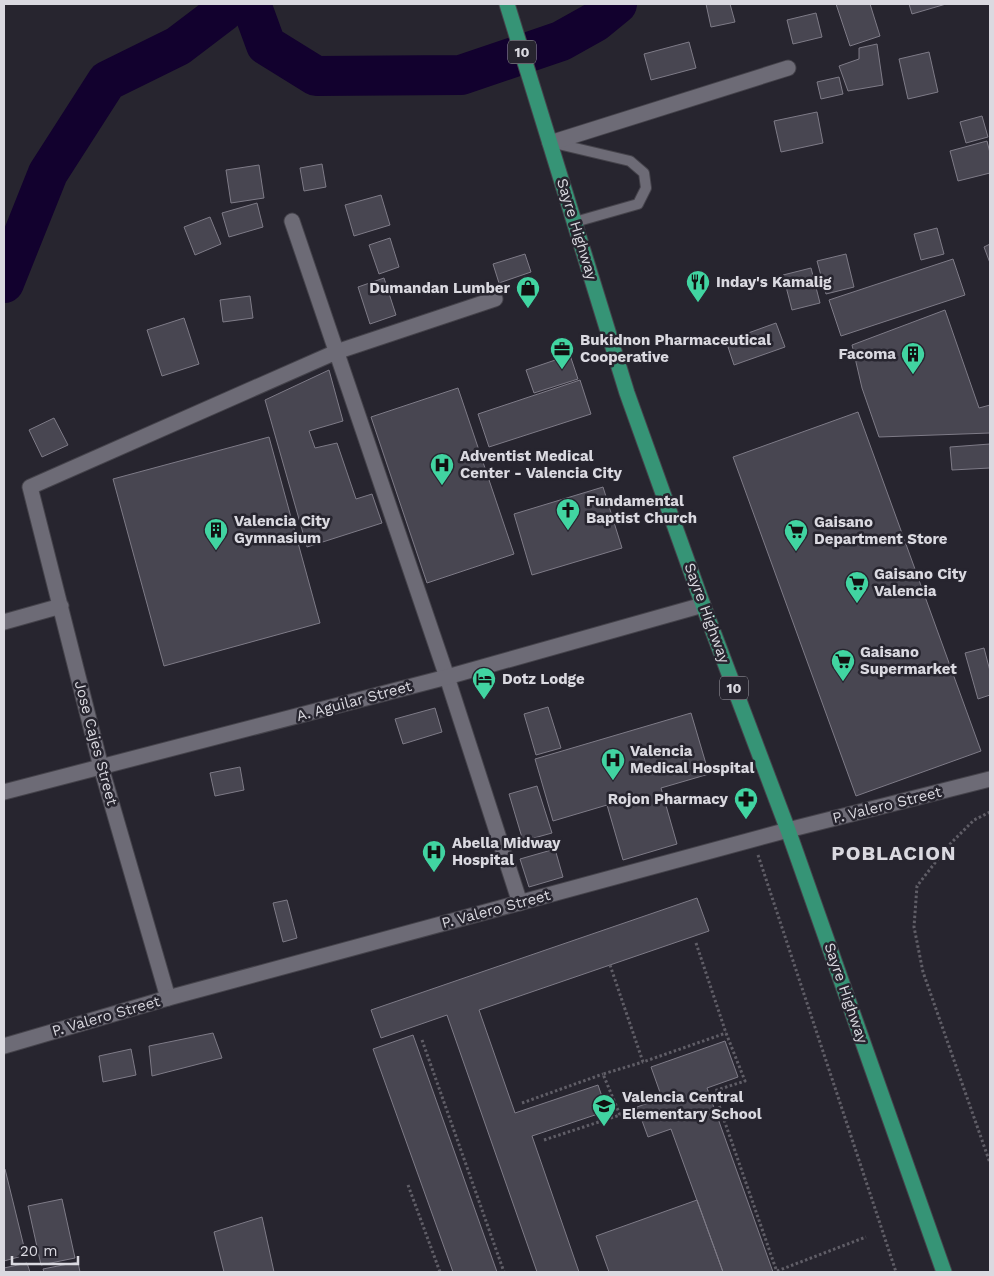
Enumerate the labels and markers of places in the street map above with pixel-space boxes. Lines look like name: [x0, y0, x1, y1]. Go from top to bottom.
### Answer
restaurant icon: Inday's Kamalig: [685, 269, 711, 303]
place label: Inday's Kamalig: [716, 273, 832, 291]
shop icon: Dumandan Lumber: [515, 275, 541, 309]
place label: Dumandan Lumber: [369, 279, 511, 297]
place label: Bukidnon Pharmaceutical Cooperative: [580, 331, 771, 366]
office icon: Bukidnon Pharmaceutical Cooperative: [549, 336, 575, 370]
building icon: Facoma: [900, 341, 926, 375]
place label: Facoma: [839, 345, 896, 363]
place label: Adventist Medical Center - Valencia City: [460, 447, 622, 482]
hospital icon: Adventist Medical Center - Valencia City: [429, 452, 455, 486]
place label: Fundamental Baptist Church: [586, 492, 697, 527]
church icon: Fundamental Baptist Church: [555, 497, 581, 531]
place label: Valencia City Gymnasium: [234, 512, 331, 547]
place label: Gaisano Department Store: [814, 513, 948, 548]
building icon: Valencia City Gymnasium: [203, 517, 229, 551]
supermarket icon: Gaisano Department Store: [783, 518, 809, 552]
place label: Gaisano City Valencia: [874, 565, 967, 600]
supermarket icon: Gaisano City Valencia: [844, 570, 870, 604]
place label: Gaisano Supermarket: [860, 643, 957, 678]
supermarket icon: Gaisano Supermarket: [830, 648, 856, 682]
hotel icon: Dotz Lodge: [471, 666, 497, 700]
place label: Dotz Lodge: [502, 670, 585, 688]
place label: Valencia Medical Hospital: [630, 742, 754, 777]
hospital icon: Valencia Medical Hospital: [600, 747, 626, 781]
pharmacy icon: Rojon Pharmacy: [733, 786, 759, 820]
place label: Rojon Pharmacy: [608, 790, 729, 808]
place label: Abella Midway Hospital: [452, 834, 561, 869]
hospital icon: Abella Midway Hospital: [421, 839, 447, 873]
place label: Valencia Central Elementary School: [622, 1088, 762, 1123]
school or university icon: Valencia Central Elementary School: [591, 1093, 617, 1127]

